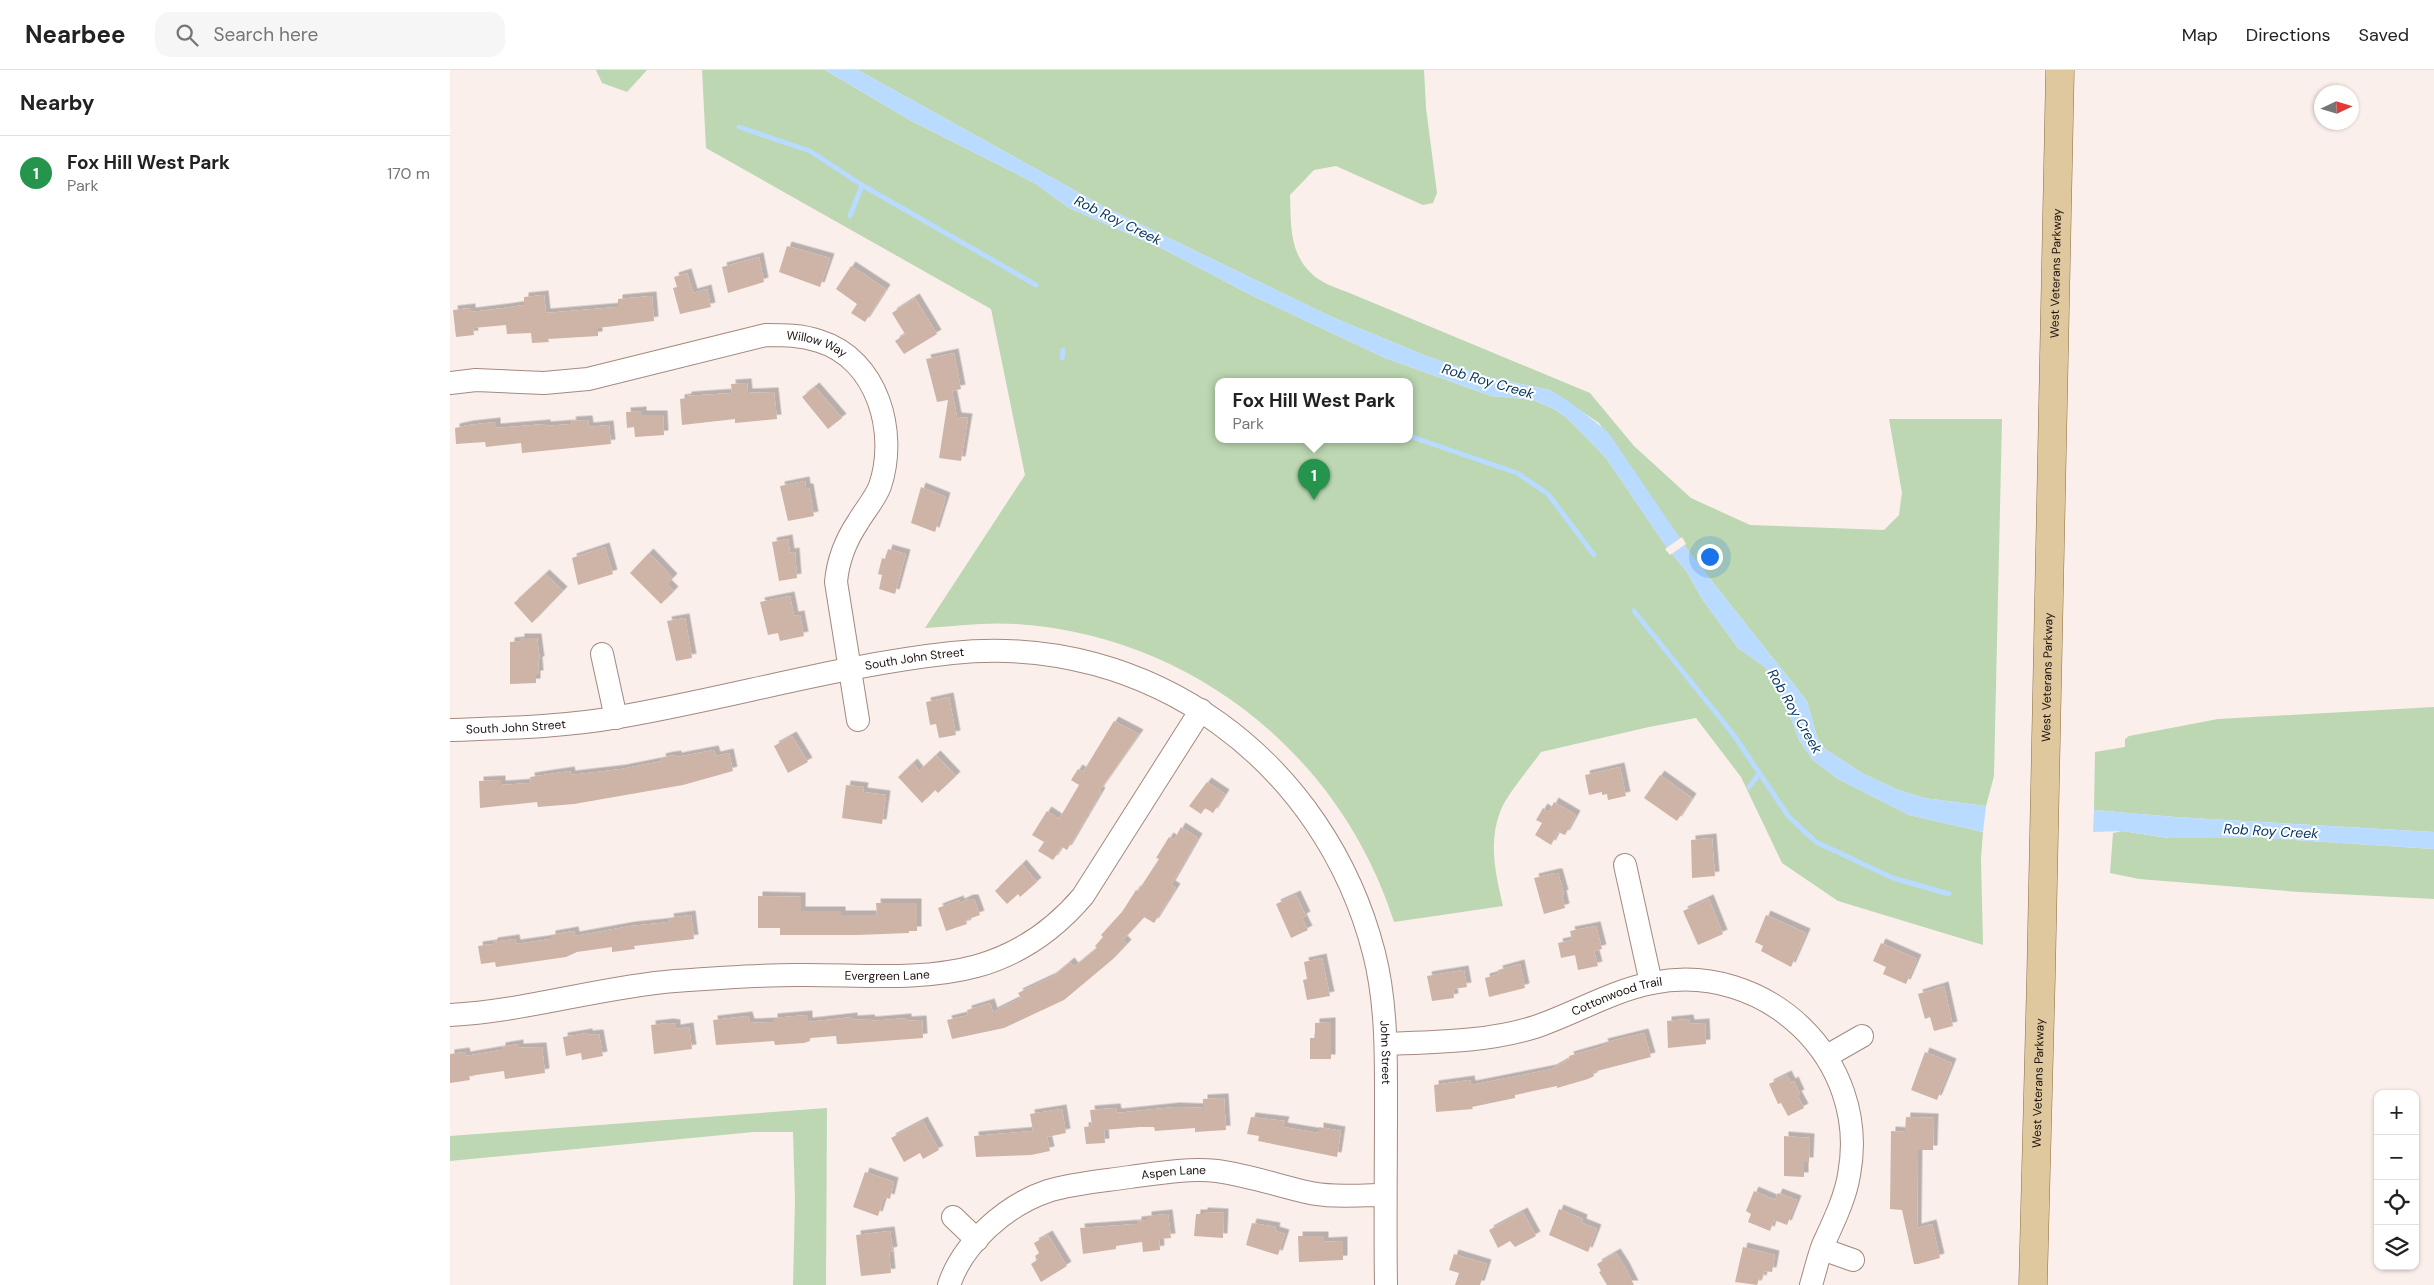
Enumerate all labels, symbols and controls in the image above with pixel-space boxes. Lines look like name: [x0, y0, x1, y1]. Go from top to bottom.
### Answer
search box: [155, 12, 505, 57]
text: Nearbee: [25, 19, 125, 50]
icon: search: [173, 21, 201, 49]
text: Search here: [213, 22, 318, 47]
text: Map: [2182, 23, 2218, 47]
text: Directions: [2246, 23, 2331, 47]
text: Saved: [2359, 23, 2409, 47]
north arrow: [2314, 85, 2359, 130]
text: Nearby: [20, 89, 94, 117]
text: Fox Hill West Park: [67, 150, 230, 175]
text: 1: [33, 163, 39, 184]
text: 170 m: [387, 163, 430, 184]
text: Park: [67, 175, 99, 196]
water label: Rob Roy Creek: [1071, 191, 1165, 249]
street label: West Veterans Parkway: [2046, 208, 2065, 338]
street label: Willow Way: [786, 327, 851, 361]
water label: Rob Roy Creek: [1440, 359, 1537, 403]
popup: [1215, 378, 1413, 443]
text: Fox Hill West Park: [1232, 388, 1396, 413]
text: Park: [1232, 413, 1264, 434]
pin: 1: [1298, 459, 1330, 500]
your location: [1697, 544, 1723, 570]
street label: West Veterans Parkway: [2038, 612, 2057, 742]
street label: South John Street: [864, 644, 965, 674]
water label: Rob Roy Creek: [1763, 665, 1827, 757]
street label: South John Street: [466, 716, 567, 737]
water label: Rob Roy Creek: [2223, 820, 2320, 843]
street label: Evergreen Lane: [844, 966, 931, 984]
street label: Cottonwood Trail: [1569, 973, 1663, 1020]
street label: West Veterans Parkway: [2029, 1018, 2048, 1148]
street label: John Street: [1376, 1020, 1394, 1085]
map controls: [2374, 1090, 2419, 1270]
button: +: [2374, 1090, 2419, 1135]
button: −: [2374, 1135, 2419, 1180]
street label: Aspen Lane: [1140, 1162, 1206, 1183]
button: locate: [2374, 1180, 2419, 1225]
button: layers: [2374, 1225, 2419, 1270]

